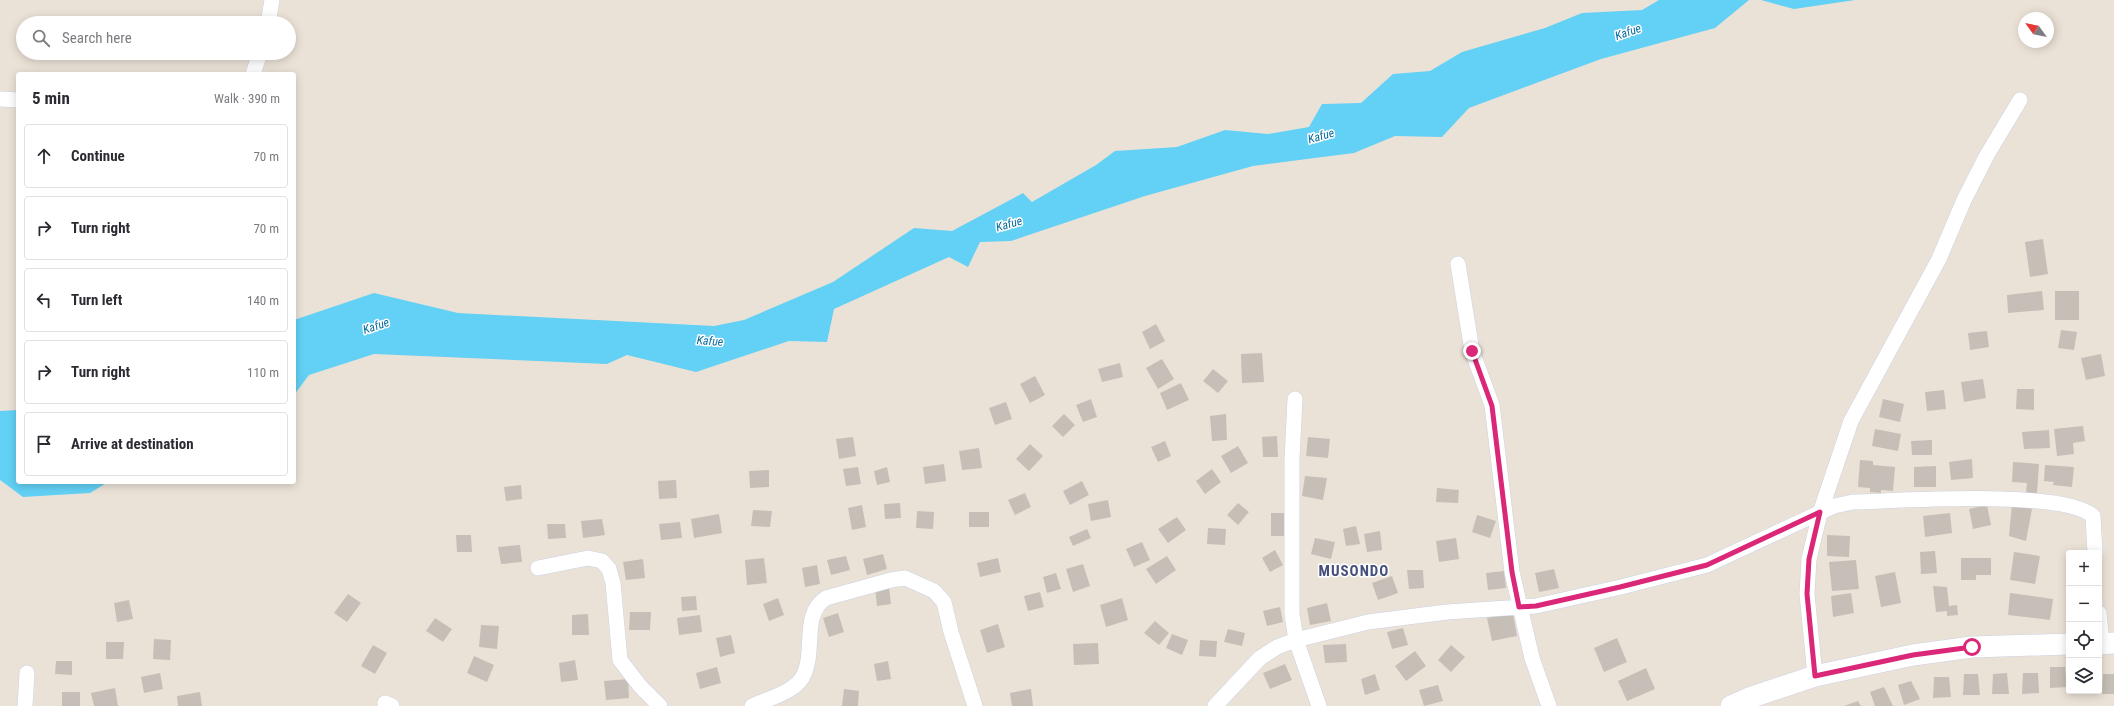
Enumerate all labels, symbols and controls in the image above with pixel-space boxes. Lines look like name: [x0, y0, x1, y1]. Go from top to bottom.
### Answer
north arrow: [2018, 12, 2054, 48]
search box: [16, 16, 296, 60]
water label: Kafue: [1613, 21, 1643, 43]
icon: search: [30, 27, 52, 49]
text: Search here: [62, 29, 132, 47]
text: 5 min: [32, 88, 70, 108]
text: Walk · 390 m: [214, 91, 280, 106]
water label: Kafue: [1306, 125, 1336, 146]
icon: ahead: [33, 145, 55, 167]
text: Continue: [71, 147, 125, 165]
text: 70 m: [253, 149, 279, 164]
water label: Kafue: [994, 213, 1024, 234]
icon: right: [33, 217, 55, 239]
text: Turn right: [71, 219, 130, 237]
text: 70 m: [253, 221, 279, 236]
icon: left: [33, 289, 55, 311]
text: Turn left: [71, 291, 122, 309]
text: 140 m: [247, 293, 279, 308]
water label: Kafue: [361, 315, 391, 337]
water label: Kafue: [696, 333, 724, 349]
route end: [1463, 342, 1481, 360]
icon: right: [33, 361, 55, 383]
text: Turn right: [71, 363, 130, 381]
text: 110 m: [247, 365, 279, 380]
icon: arrive: [33, 433, 55, 455]
text: Arrive at destination: [71, 435, 194, 453]
map controls: [2066, 550, 2102, 694]
button: +: [2066, 550, 2102, 586]
district label: MUSONDO: [1319, 562, 1389, 580]
button: −: [2066, 586, 2102, 622]
button: locate: [2066, 622, 2102, 658]
route start: [1963, 638, 1981, 656]
button: layers: [2066, 658, 2102, 694]

